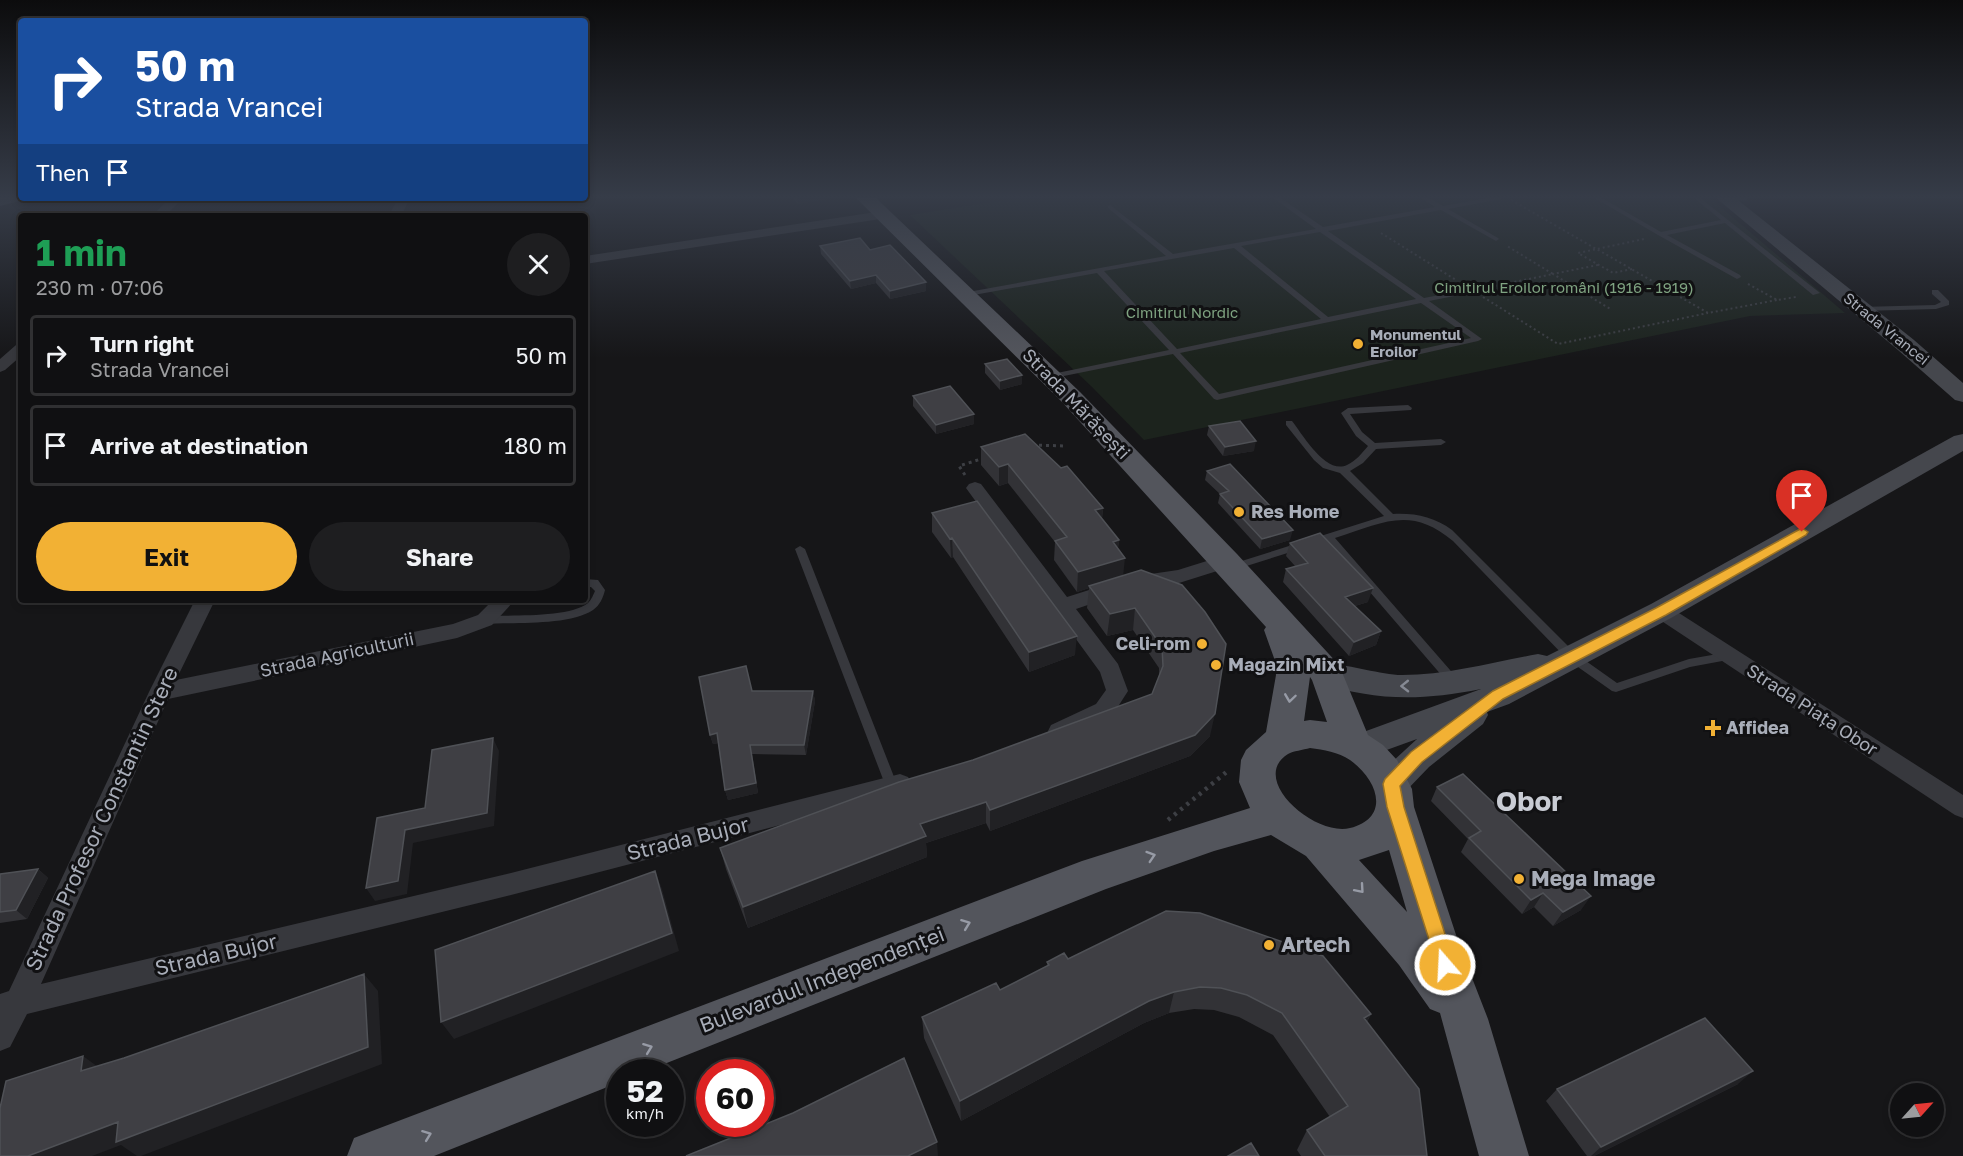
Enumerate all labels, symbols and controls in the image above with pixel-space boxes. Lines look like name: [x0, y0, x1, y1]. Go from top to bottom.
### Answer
text: 50 m: [135, 40, 235, 90]
icon: right: [36, 42, 114, 120]
text: Strada Vrancei: [135, 91, 323, 123]
icon: arrive: [101, 156, 134, 189]
text: Then: [36, 159, 89, 186]
text: 1 min: [36, 231, 127, 274]
button: close: [507, 233, 570, 296]
text: 230 m · 07:06: [36, 275, 164, 299]
park label: Cimitirul Eroilor români (1916 - 1919): [1434, 278, 1694, 296]
street label: Strada Vrancei: [1840, 288, 1933, 368]
park label: Cimitirul Nordic: [1126, 303, 1238, 321]
place label: Monumentul Eroilor: [1370, 325, 1461, 360]
text: Turn right: [90, 330, 194, 357]
marker: Monumentul Eroilor: [1351, 337, 1365, 351]
icon: right: [39, 339, 72, 372]
text: 50 m: [516, 342, 567, 369]
street label: Strada Mărășești: [1018, 343, 1135, 463]
text: Strada Vrancei: [90, 357, 230, 381]
icon: arrive: [39, 429, 72, 462]
text: Arrive at destination: [90, 432, 308, 459]
text: 180 m: [504, 432, 567, 459]
pin: [1776, 470, 1827, 532]
icon: arrive: [1785, 479, 1818, 512]
place label: Res Home: [1251, 500, 1340, 522]
marker: Res Home: [1232, 505, 1246, 519]
button: Exit: [36, 522, 297, 591]
button: Share: [309, 522, 570, 591]
street label: Strada Agriculturii: [258, 627, 416, 681]
place label: Celi-rom: [1115, 632, 1190, 654]
marker: Celi-rom: [1195, 637, 1209, 651]
place label: Magazin Mixt: [1228, 653, 1344, 675]
marker: Magazin Mixt: [1209, 658, 1223, 672]
street label: Strada Piața Obor: [1743, 659, 1882, 760]
street label: Strada Profesor Constantin Stere: [19, 663, 183, 975]
one-way arrow: [1401, 680, 1410, 693]
one-way arrow: [1285, 693, 1297, 702]
place label: Affidea: [1726, 716, 1789, 738]
marker: Affidea: [1704, 719, 1722, 737]
district label: Obor: [1496, 784, 1562, 817]
street label: Strada Bujor: [624, 810, 751, 866]
one-way arrow: [1145, 850, 1156, 863]
place label: Mega Image: [1531, 865, 1655, 891]
marker: Mega Image: [1512, 872, 1526, 886]
one-way arrow: [1353, 882, 1364, 893]
one-way arrow: [960, 919, 971, 931]
street label: Bulevardul Independenței: [695, 920, 948, 1038]
street label: Strada Bujor: [152, 927, 279, 981]
place label: Artech: [1281, 931, 1350, 957]
position arrow: [1413, 933, 1477, 997]
marker: Artech: [1262, 938, 1276, 952]
one-way arrow: [642, 1043, 652, 1056]
speed limit sign: 60: [696, 1059, 774, 1137]
text: 52: [627, 1073, 663, 1109]
north arrow: [1890, 1083, 1944, 1137]
map controls: [1890, 1083, 1944, 1137]
text: km/h: [626, 1104, 664, 1122]
one-way arrow: [421, 1129, 432, 1142]

